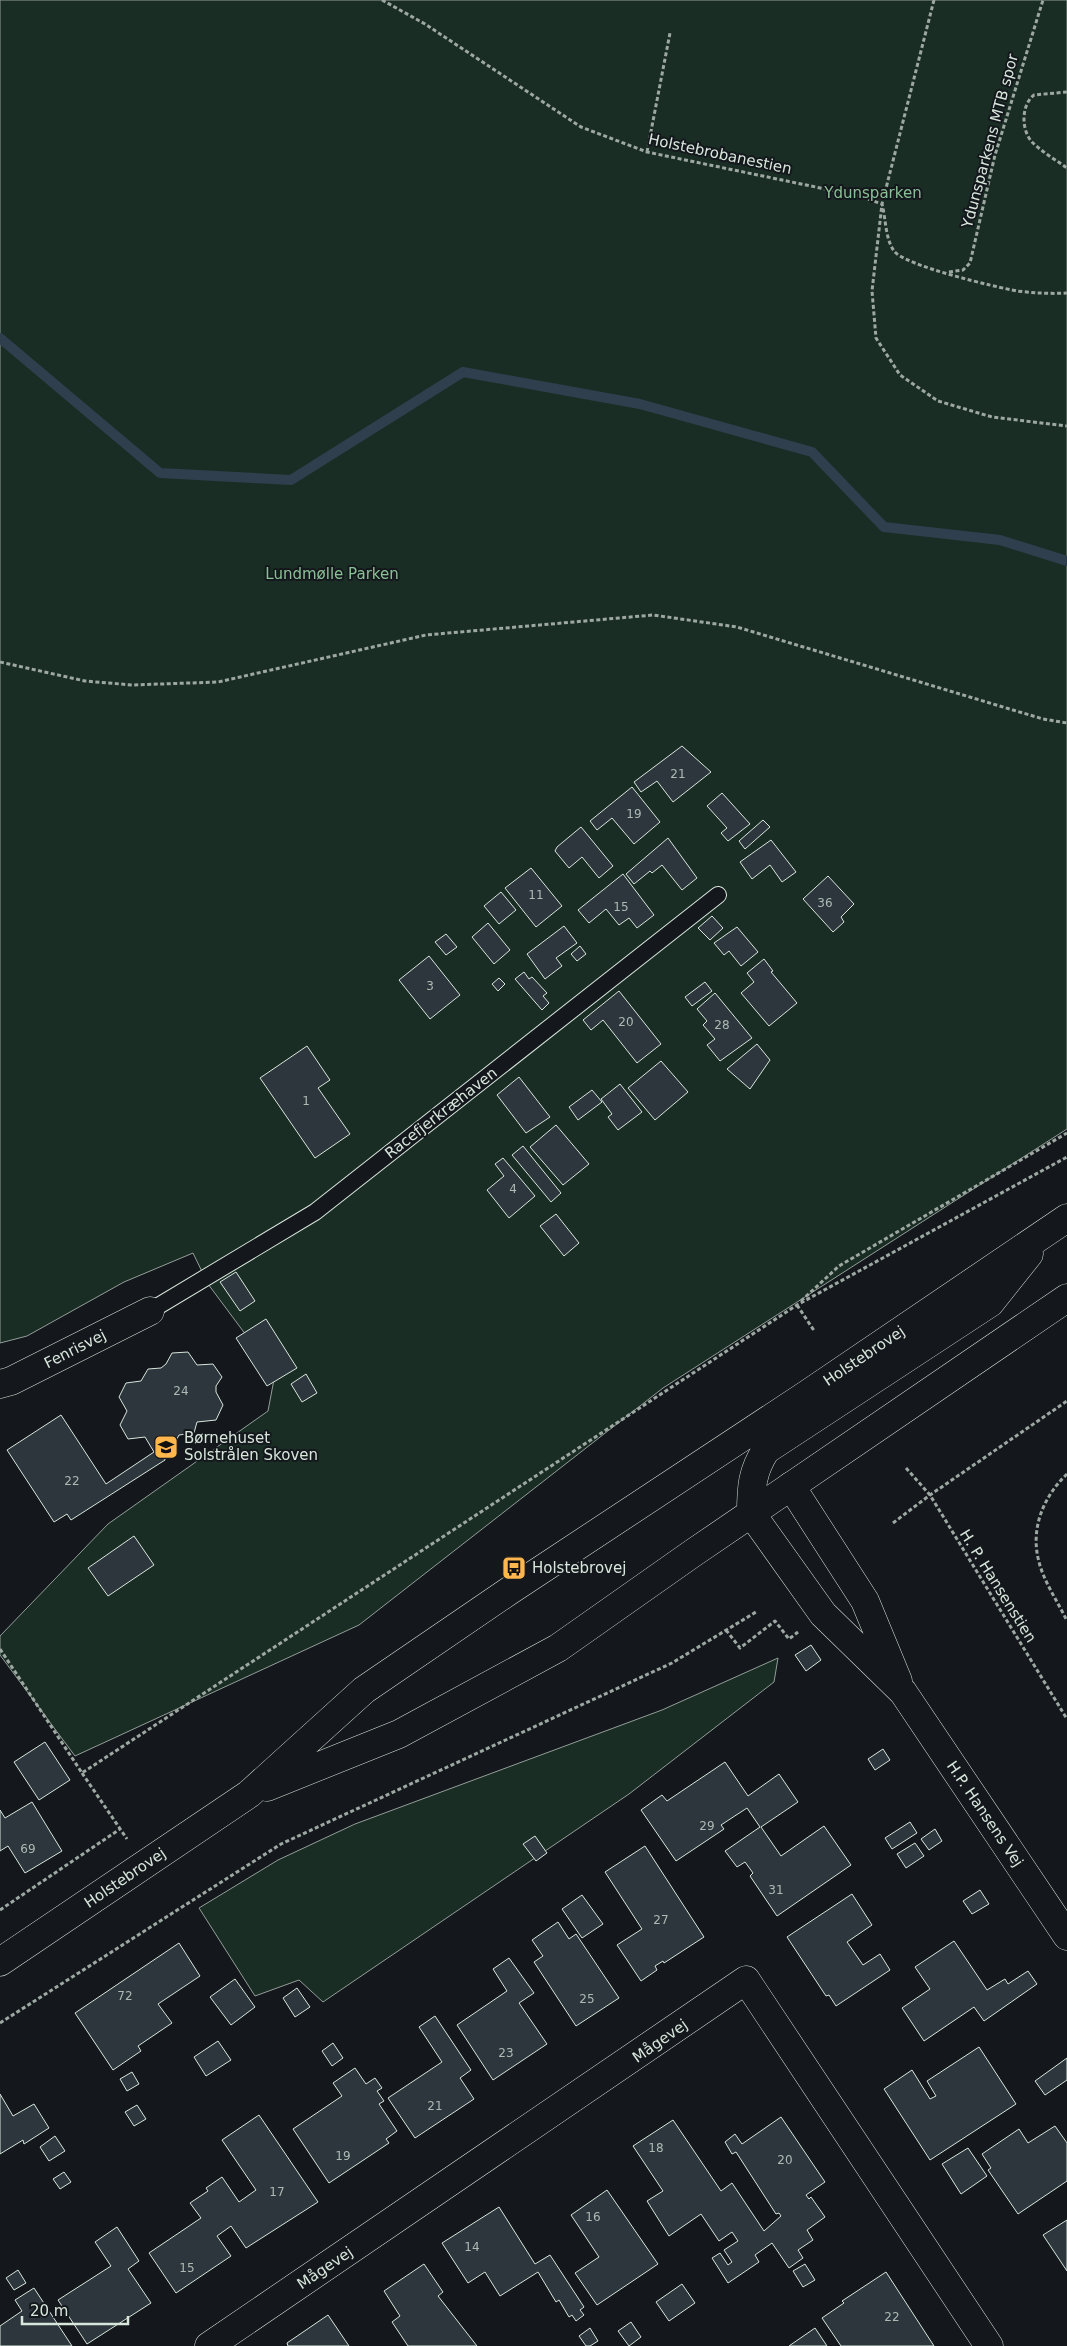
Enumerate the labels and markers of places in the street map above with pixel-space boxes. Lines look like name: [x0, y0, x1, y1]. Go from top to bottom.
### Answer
place label: Børnehuset Solstrålen Skoven: [184, 1429, 318, 1464]
school or university icon: Børnehuset Solstrålen Skoven: [153, 1434, 179, 1460]
bus stop icon: Holstebrovej: [501, 1555, 527, 1581]
place label: Holstebrovej: [532, 1559, 626, 1577]

